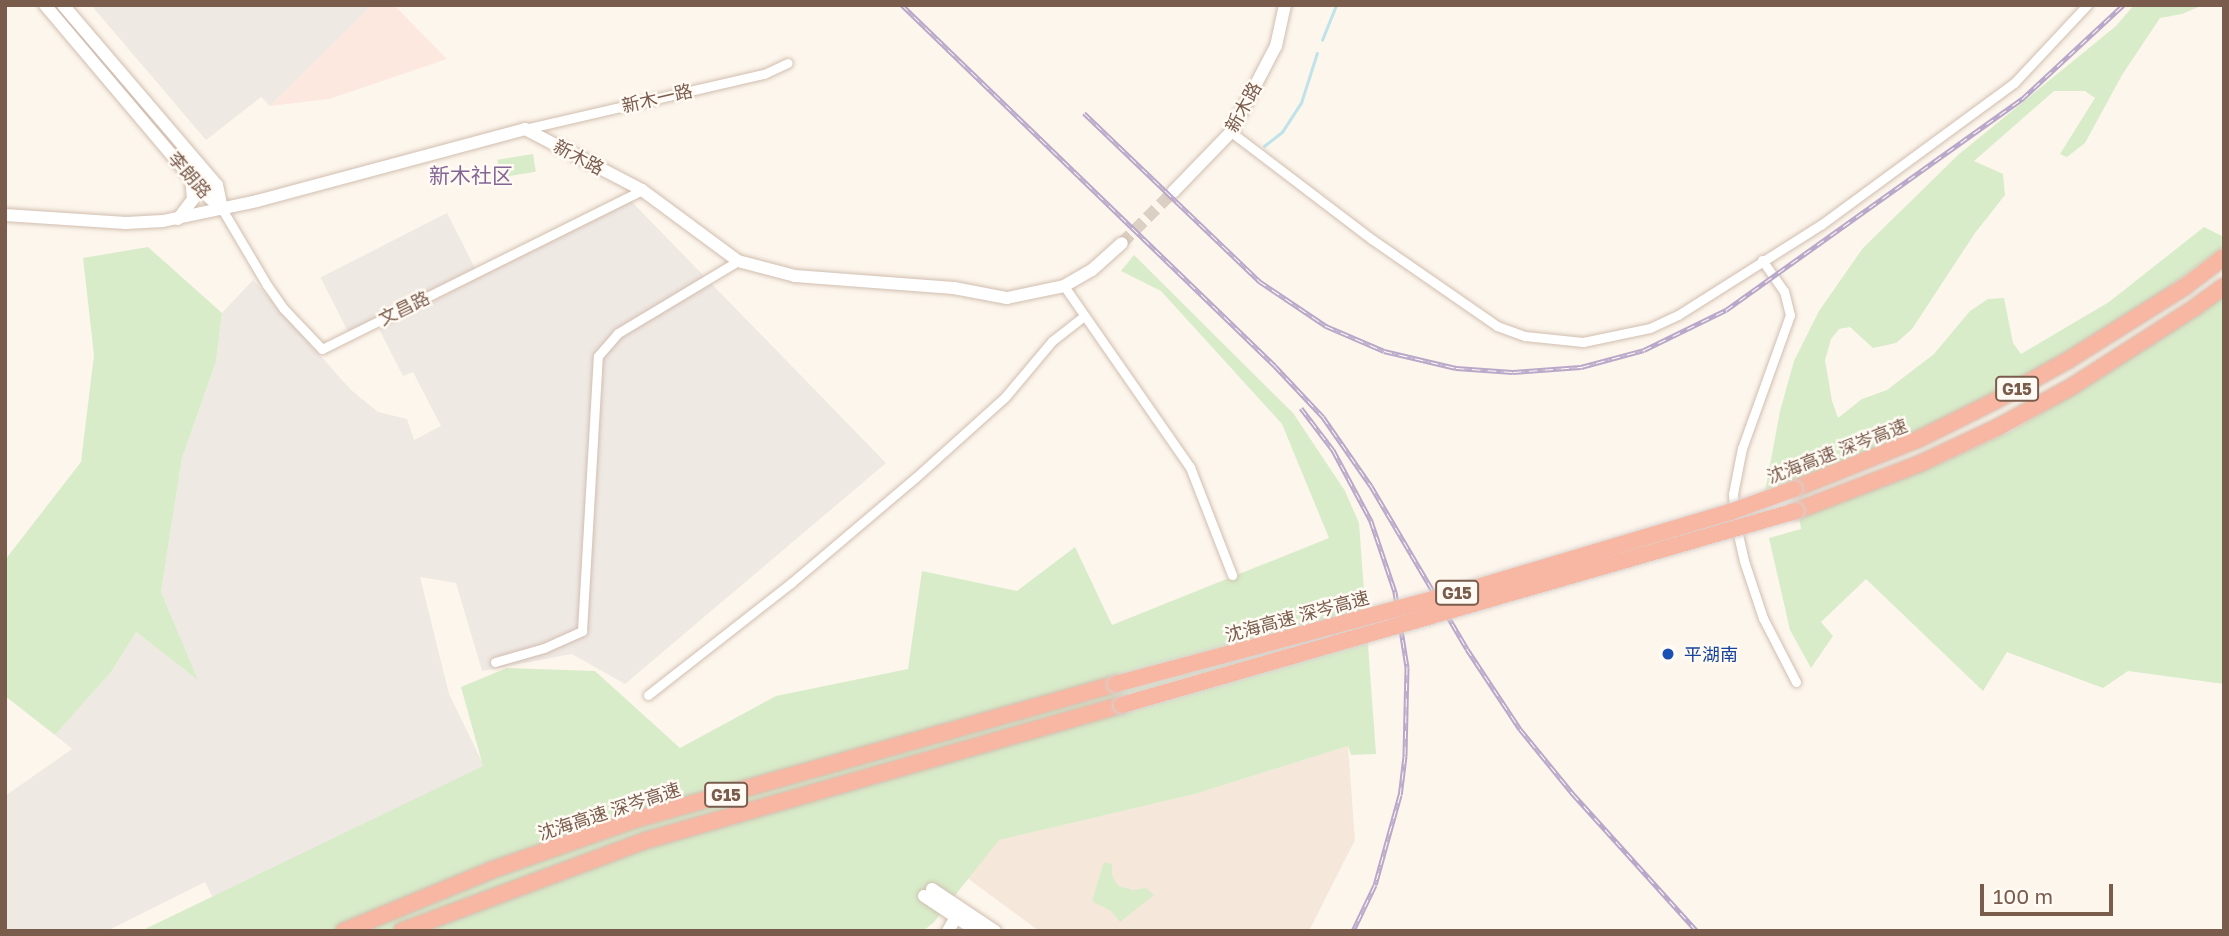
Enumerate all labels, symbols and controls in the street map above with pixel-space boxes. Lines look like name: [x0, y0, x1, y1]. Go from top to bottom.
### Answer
street label: 新木路: [1220, 78, 1266, 136]
street label: 新木一路: [619, 79, 695, 117]
street label: 新木路: [550, 135, 608, 179]
street label: 李朗路: [164, 148, 216, 202]
district label: 新木社区: [429, 162, 513, 188]
street label: 文昌路: [375, 286, 433, 330]
road number: G15: [1994, 376, 2040, 402]
street label: 沈海高速 深岑高速: [1764, 414, 1910, 488]
road number: G15: [1434, 580, 1480, 606]
street label: 沈海高速 深岑高速: [1222, 586, 1372, 646]
place label: 平湖南: [1684, 643, 1738, 665]
marker: 平湖南: [1658, 644, 1678, 664]
street label: 沈海高速 深岑高速: [535, 778, 683, 844]
road number: G15: [703, 782, 749, 808]
scale bar: [1984, 870, 2117, 914]
text: 100 m: [1993, 883, 2053, 909]

